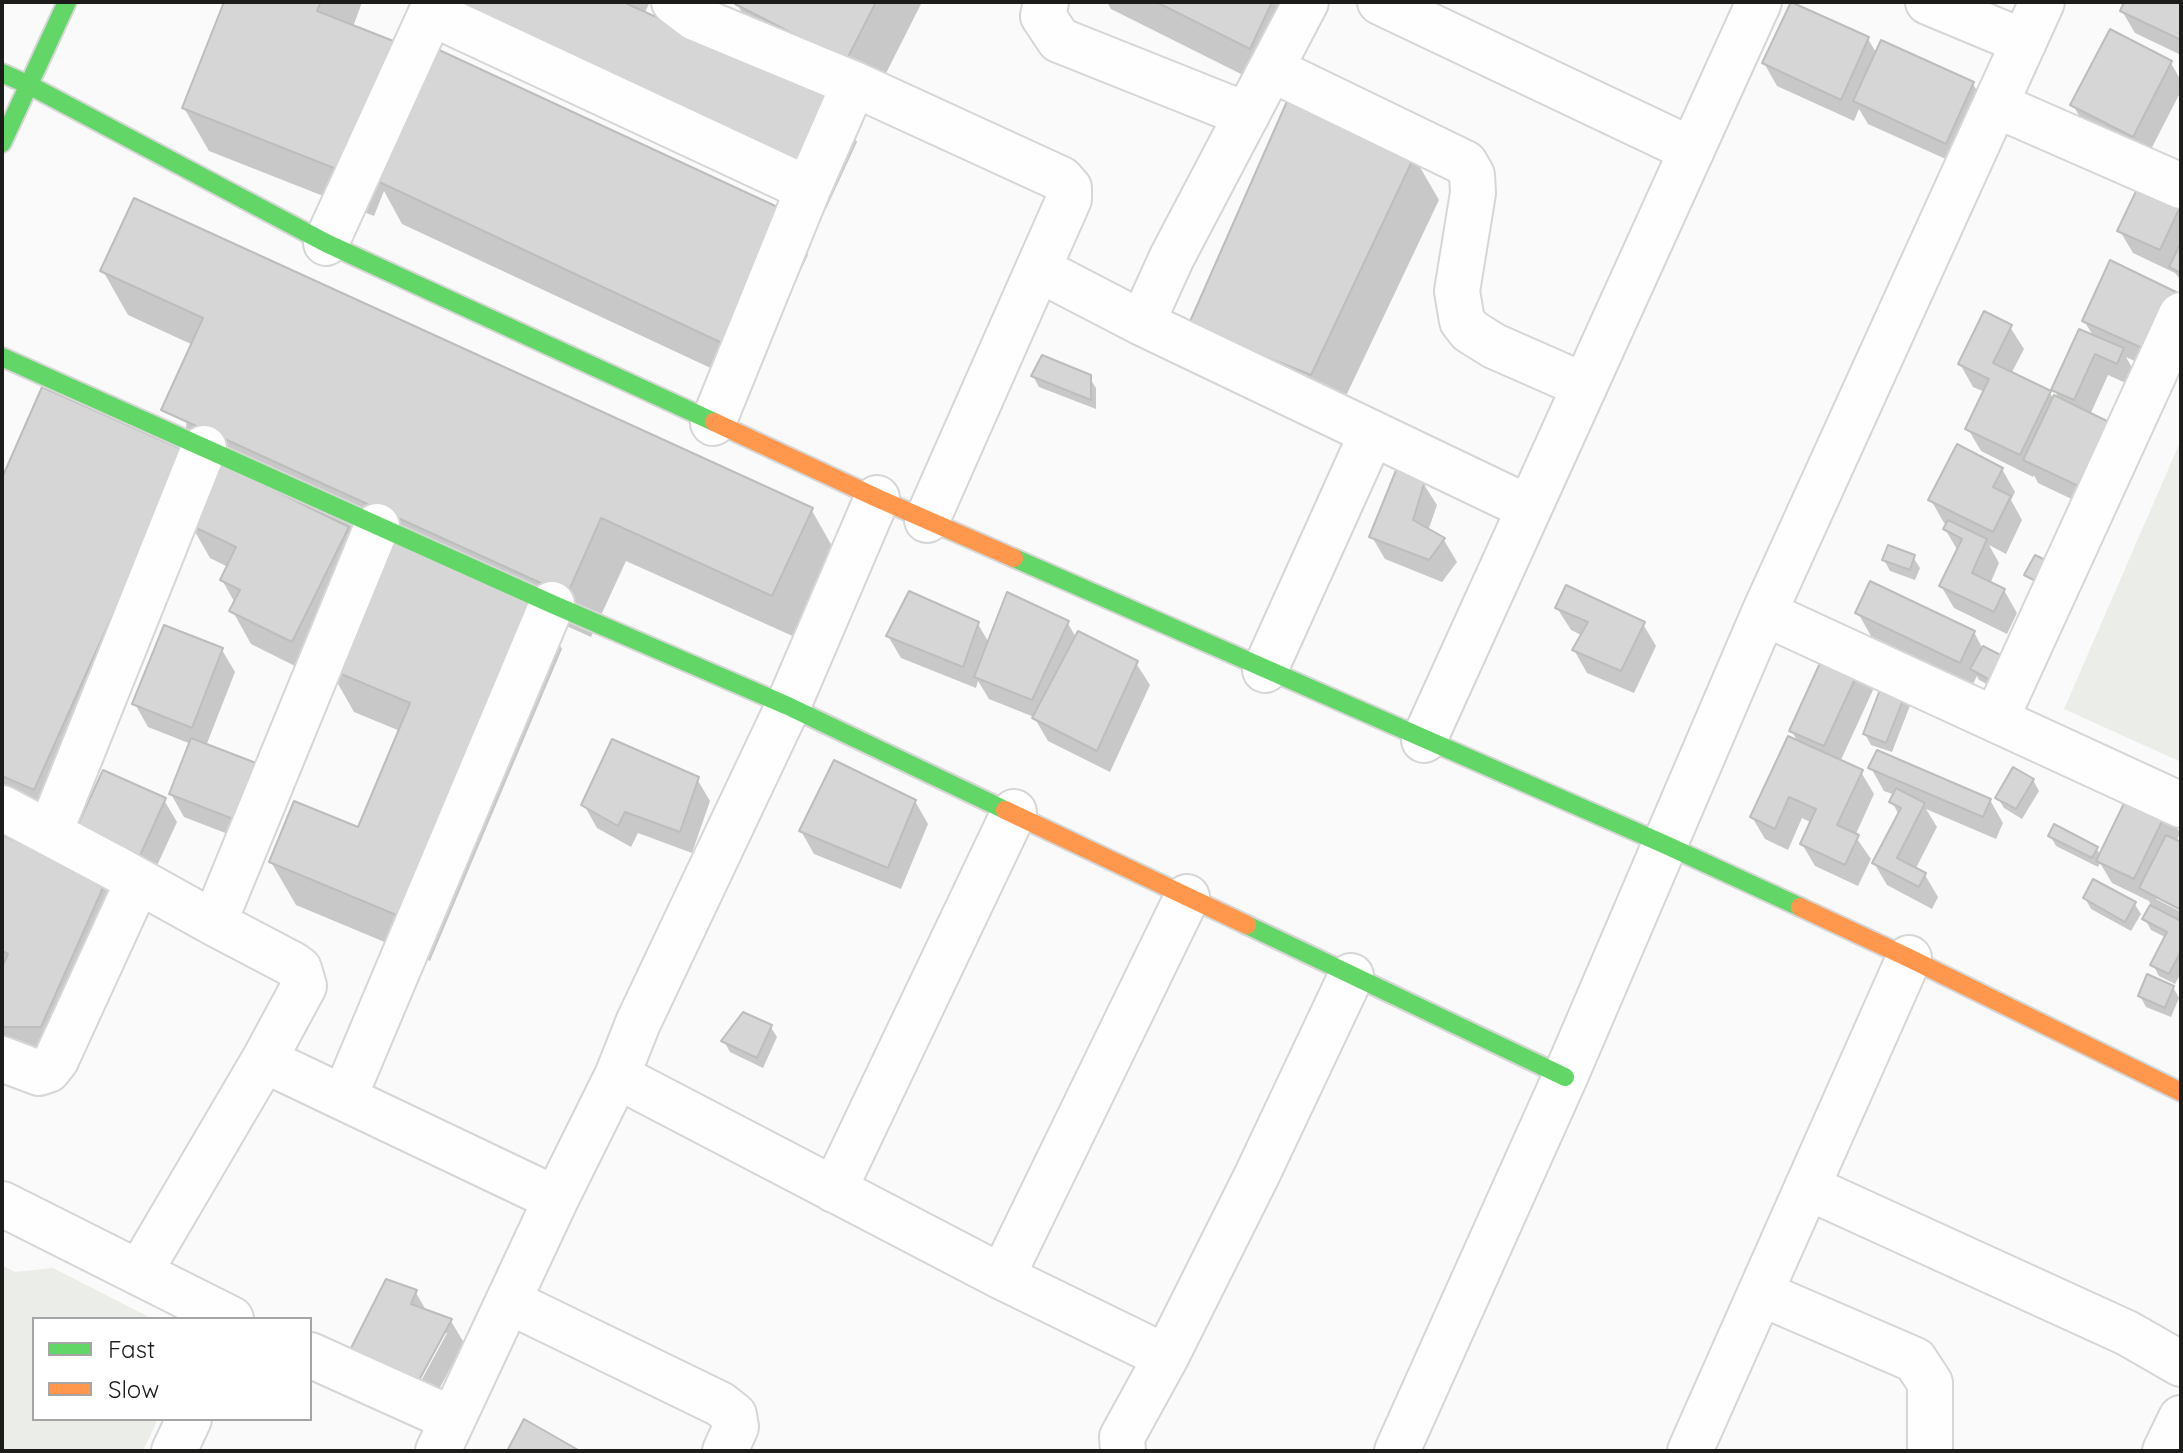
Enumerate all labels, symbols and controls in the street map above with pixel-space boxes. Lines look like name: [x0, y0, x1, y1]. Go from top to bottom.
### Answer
legend: [32, 1317, 312, 1421]
text: Fast: [108, 1334, 155, 1364]
text: Slow: [108, 1374, 159, 1404]

